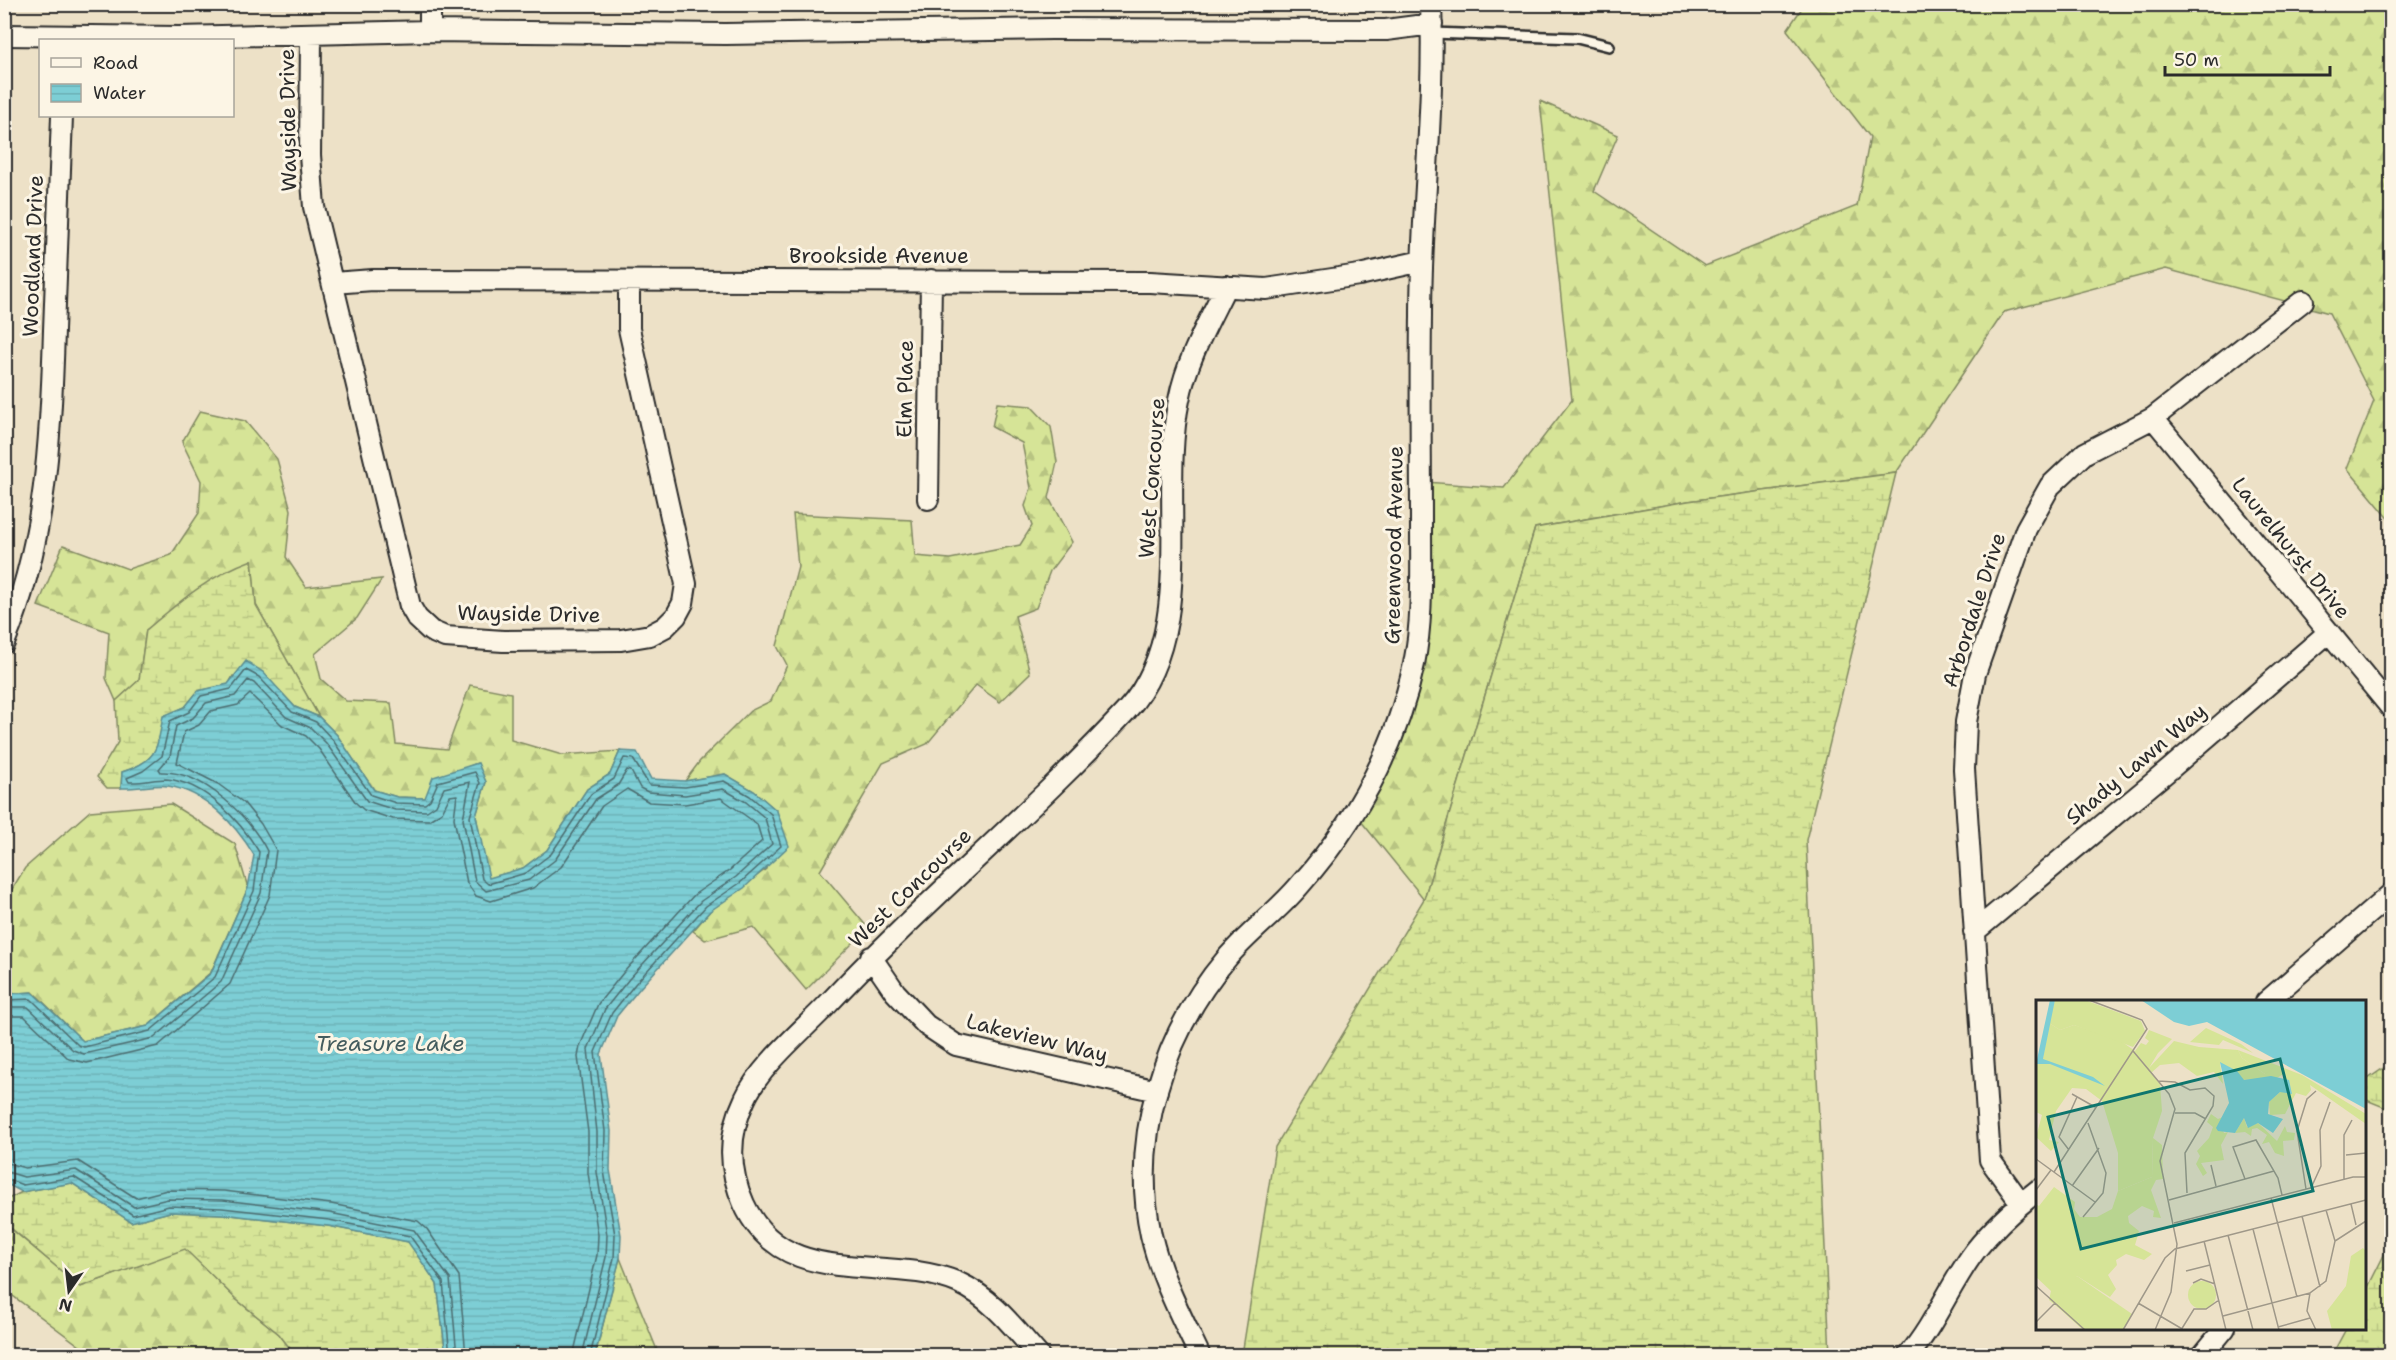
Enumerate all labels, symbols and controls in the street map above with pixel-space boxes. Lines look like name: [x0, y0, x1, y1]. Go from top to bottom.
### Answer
legend: [39, 39, 234, 117]
scale bar: [2165, 39, 2330, 77]
street label: Wayside Drive: [273, 48, 303, 192]
text: 50 m: [2174, 48, 2219, 72]
text: Road: [93, 51, 138, 75]
text: Water: [93, 81, 146, 105]
street label: Woodland Drive: [16, 175, 50, 337]
street label: Brookside Avenue: [789, 242, 969, 270]
street label: Elm Place: [890, 340, 920, 438]
street label: West Concourse: [1132, 397, 1172, 559]
street label: Greenwood Avenue: [1378, 445, 1410, 645]
street label: Laurelhurst Drive: [2225, 471, 2357, 625]
street label: Arbordale Drive: [1936, 529, 2012, 691]
street label: Wayside Drive: [457, 599, 601, 629]
street label: Shady Lawn Way: [2060, 697, 2212, 831]
street label: West Concourse: [842, 822, 978, 954]
inset map: [2036, 1000, 2366, 1330]
street label: Lakeview Way: [963, 1007, 1111, 1069]
water label: Treasure Lake: [315, 1029, 465, 1058]
north arrow: [39, 1261, 99, 1321]
text: N: [57, 1293, 74, 1317]

